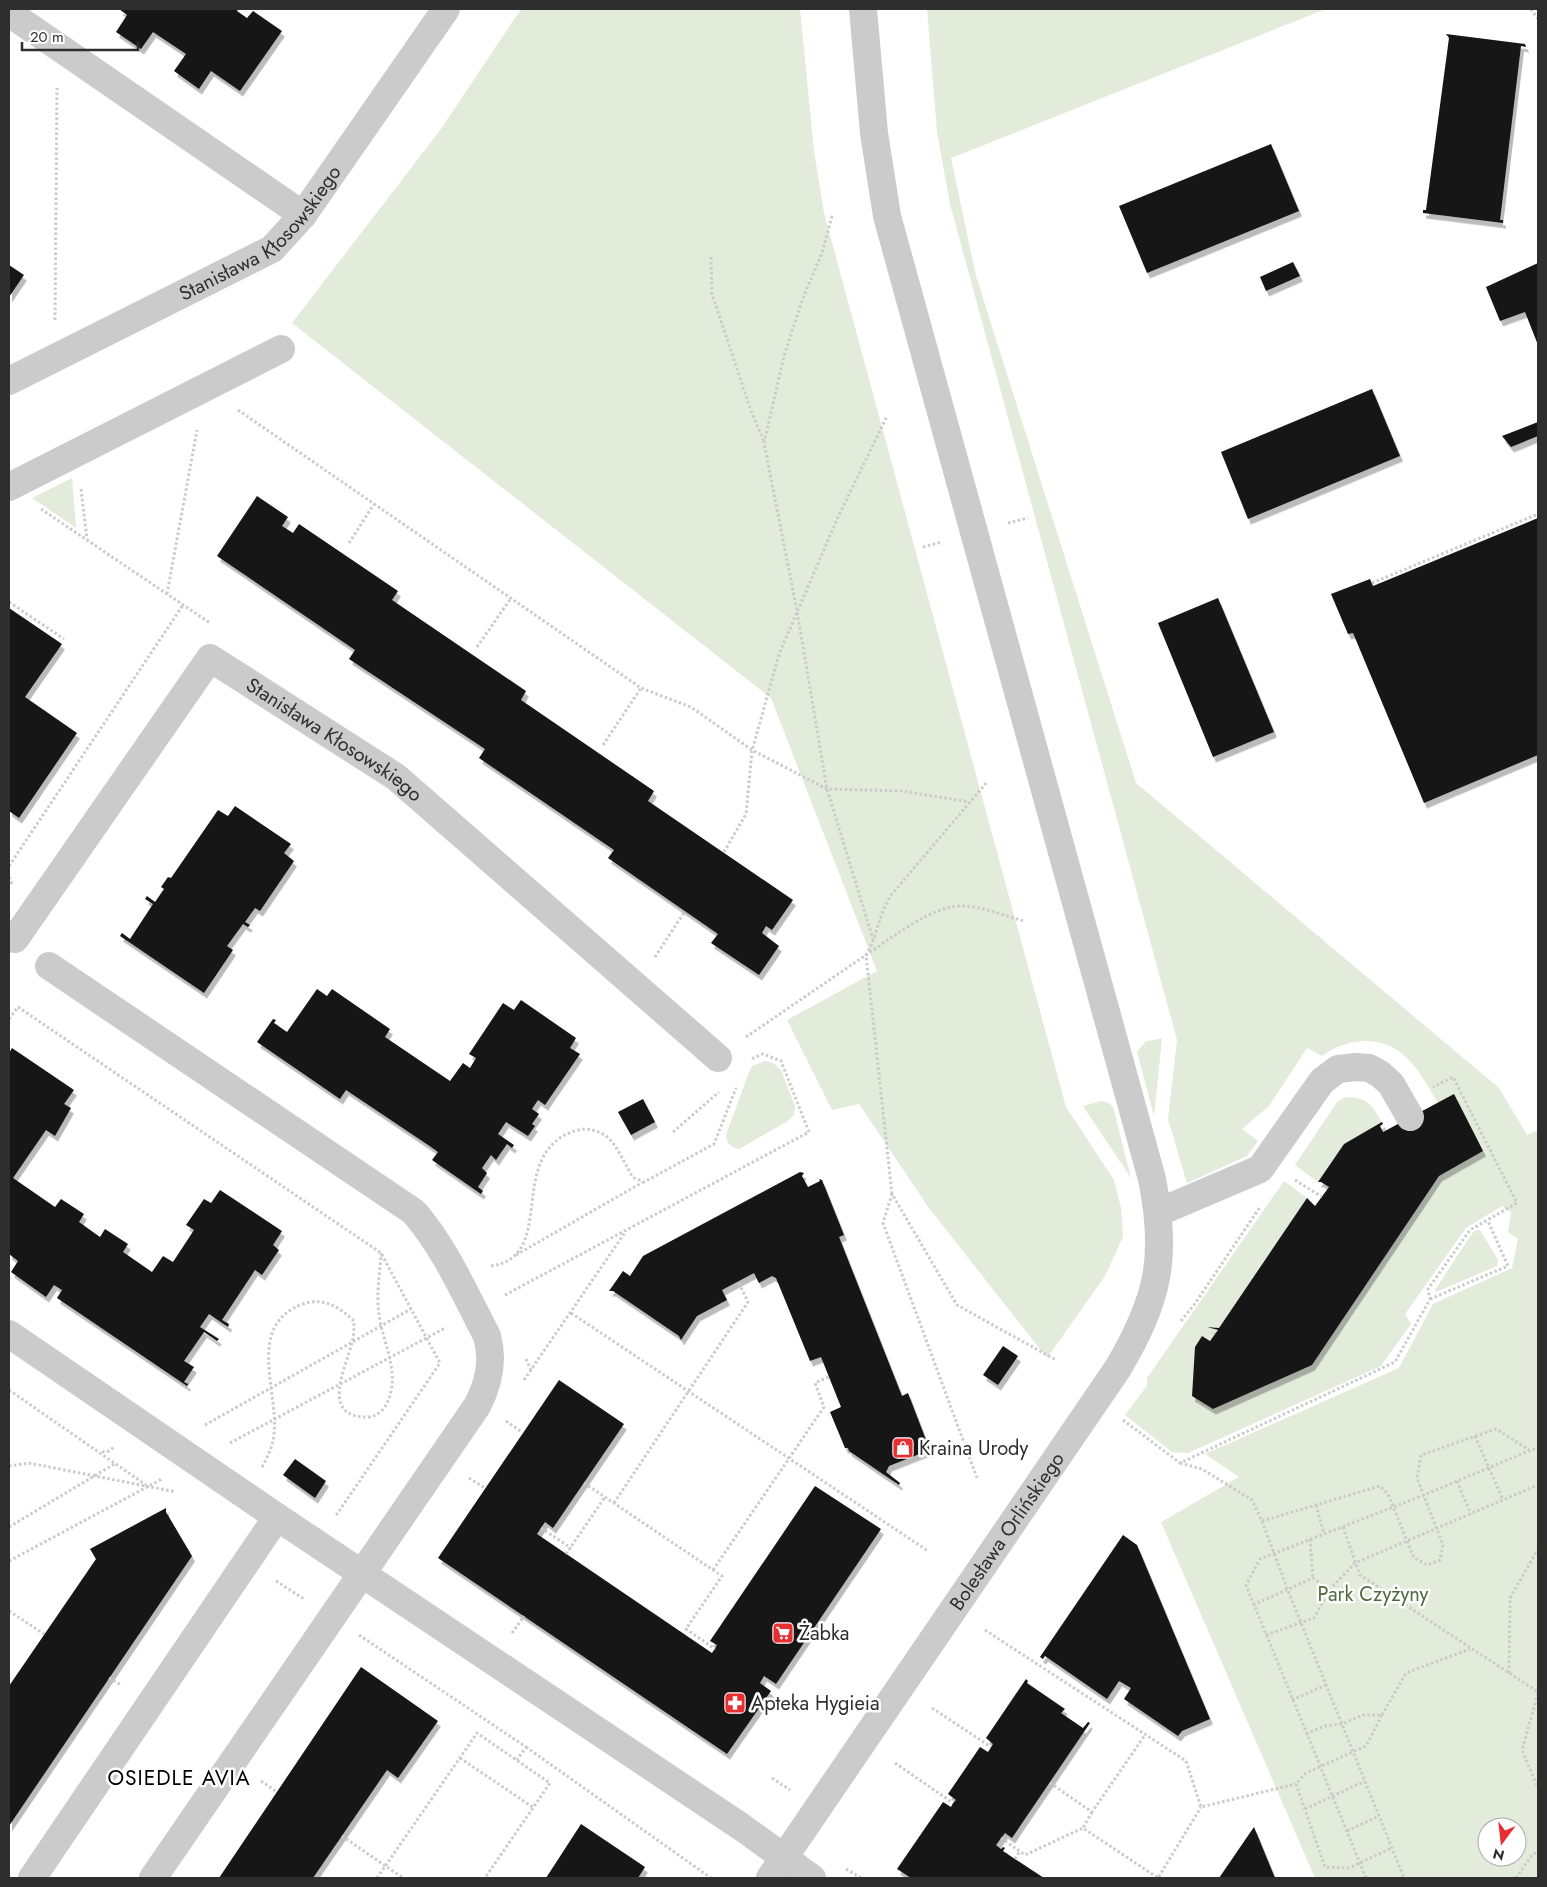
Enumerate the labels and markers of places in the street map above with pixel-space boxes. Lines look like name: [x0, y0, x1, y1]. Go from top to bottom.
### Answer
place label: Kraina Urody: [919, 1434, 1028, 1463]
shop icon: Kraina Urody: [891, 1436, 915, 1460]
place label: Żabka: [799, 1619, 849, 1648]
supermarket icon: Żabka: [771, 1621, 795, 1645]
place label: Apteka Hygieia: [751, 1689, 880, 1718]
pharmacy icon: Apteka Hygieia: [723, 1691, 747, 1715]

